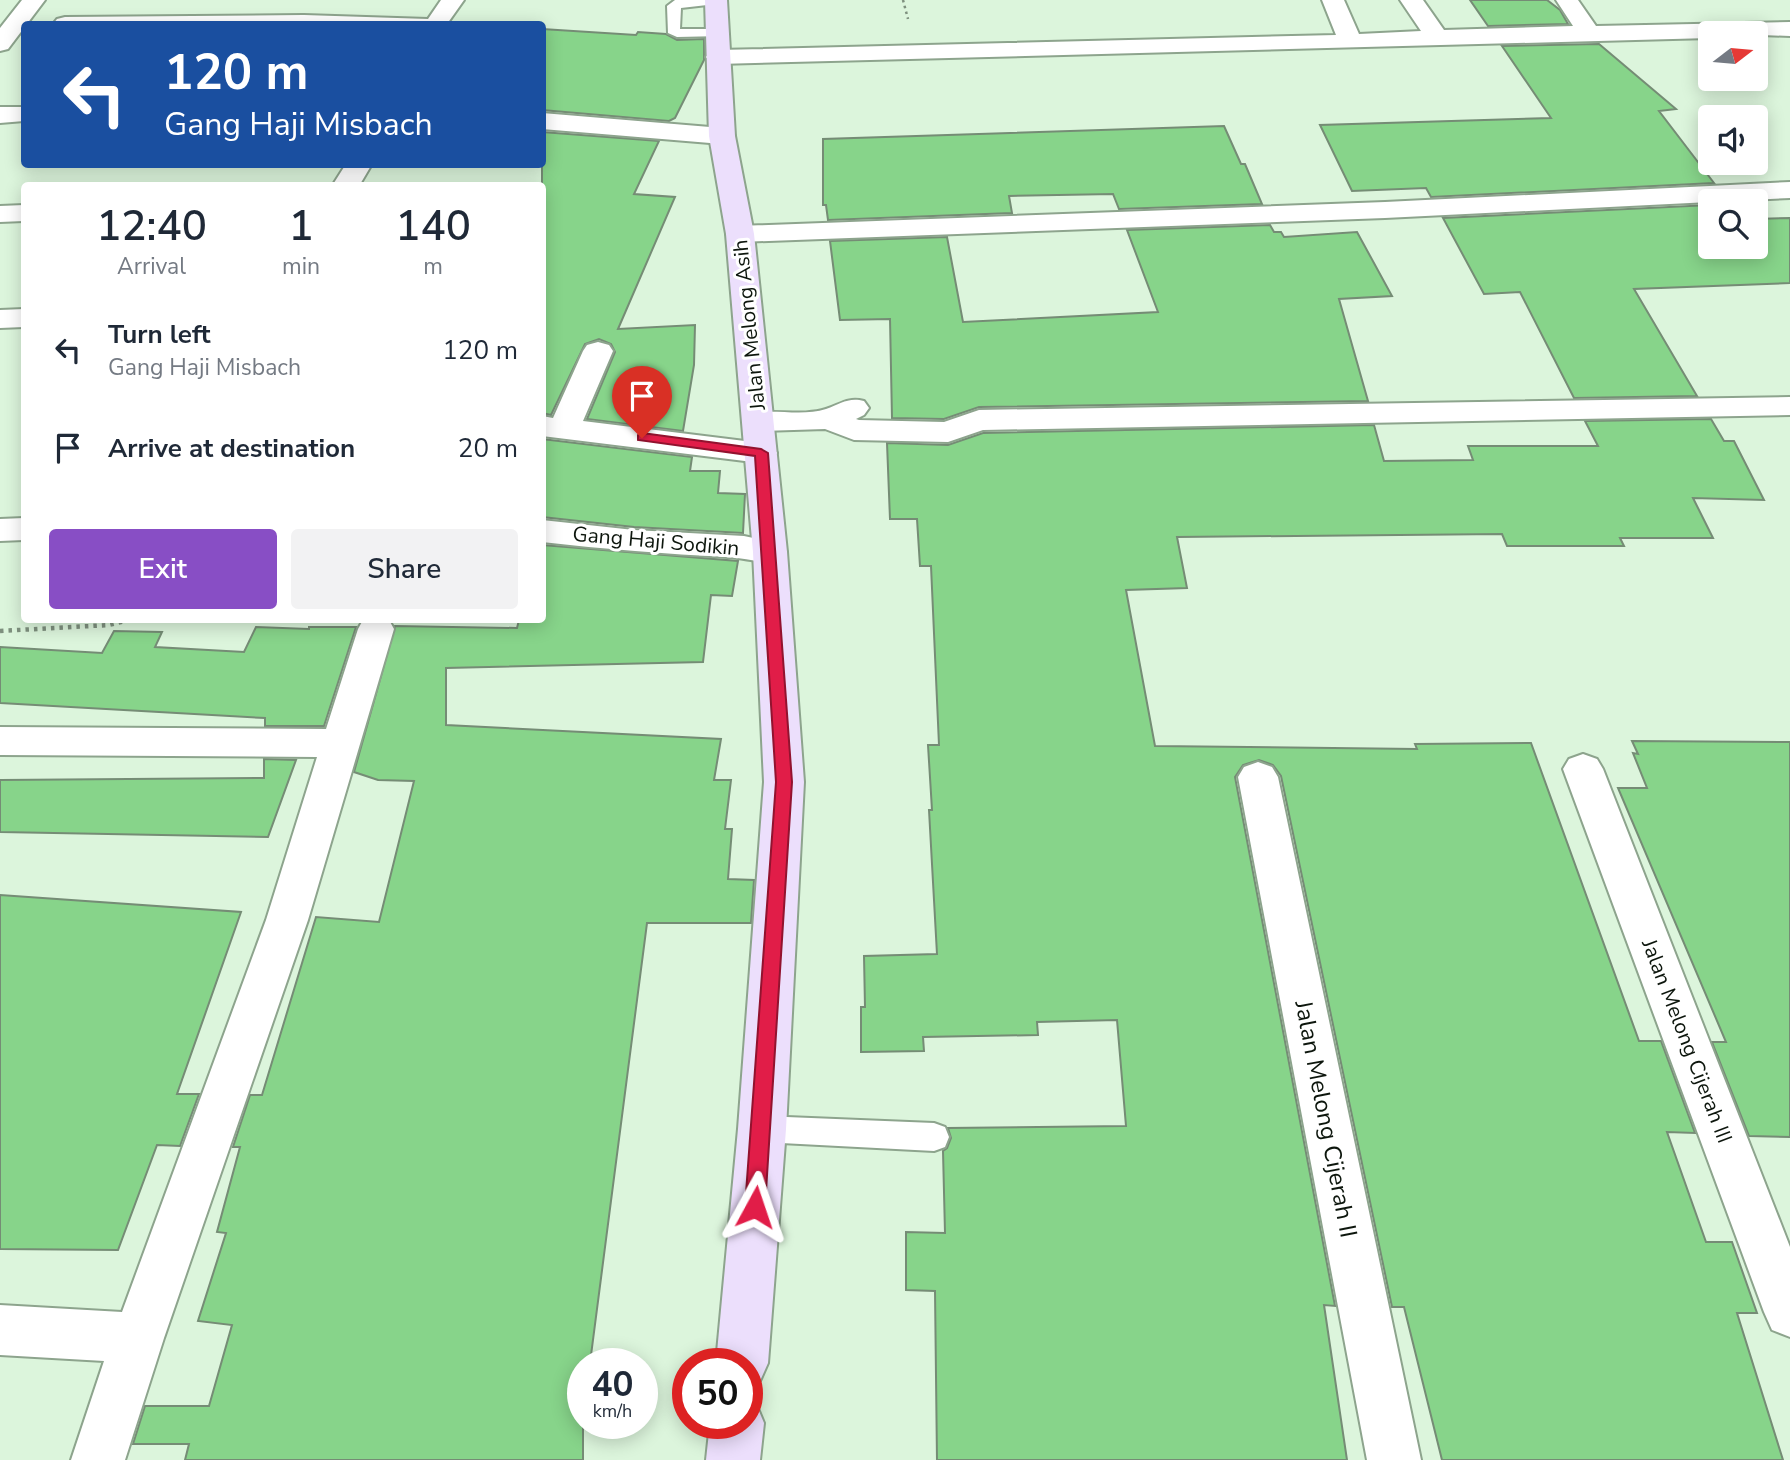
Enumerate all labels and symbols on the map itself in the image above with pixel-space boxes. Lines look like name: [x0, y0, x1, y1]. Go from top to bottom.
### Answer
north arrow: [1698, 21, 1768, 91]
street label: Jalan Melong Asih: [726, 238, 772, 413]
pin: [612, 366, 672, 438]
street label: Gang Haji Sodikin: [571, 520, 741, 562]
street label: Jalan Melong Cijerah III: [1635, 934, 1739, 1147]
street label: Jalan Melong Cijerah II: [1287, 997, 1365, 1240]
position arrow: [718, 1170, 792, 1244]
speed limit sign: 50: [672, 1348, 763, 1439]

